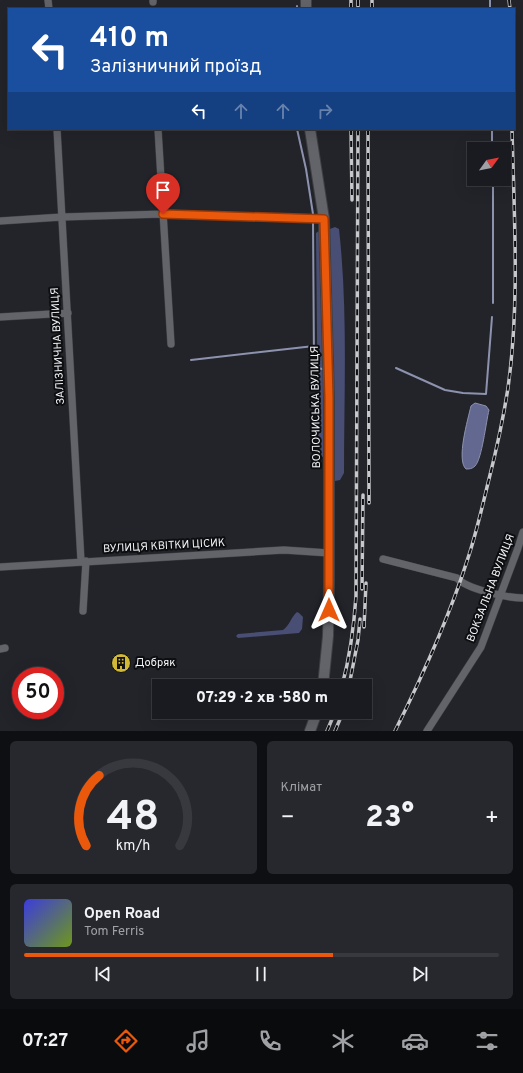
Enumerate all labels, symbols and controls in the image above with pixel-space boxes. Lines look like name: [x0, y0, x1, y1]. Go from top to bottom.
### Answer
text: 410 m: [90, 21, 169, 57]
icon: left: [24, 24, 76, 76]
text: Залізничний проїзд: [90, 56, 261, 79]
icon: left: [188, 100, 210, 122]
icon: ahead: [230, 100, 252, 122]
icon: ahead: [272, 100, 294, 122]
icon: right: [314, 100, 336, 122]
north arrow: [467, 142, 511, 186]
map controls: [467, 142, 511, 186]
pin: [146, 173, 180, 214]
icon: arrive: [152, 179, 174, 201]
street label: ЗАЛІЗНИЧНА ВУЛИЦЯ: [48, 287, 68, 405]
street label: ВОЛОЧИСЬКА ВУЛИЦЯ: [308, 346, 324, 468]
street label: ВОКЗАЛЬНА ВУЛИЦЯ: [464, 532, 518, 644]
street label: ВУЛИЦЯ КВІТКИ ЦІСИК: [103, 536, 225, 556]
position arrow: [308, 589, 350, 631]
building icon: Добряк: [110, 652, 132, 674]
place label: Добряк: [135, 656, 175, 670]
speed limit sign: 50: [12, 667, 64, 719]
text: 07:29 · 2 хв · 580 m: [196, 689, 328, 708]
text: Клімат: [281, 780, 322, 796]
text: 48: [107, 791, 160, 844]
text: 23°: [365, 800, 414, 837]
text: −: [281, 805, 295, 832]
text: +: [485, 805, 499, 832]
text: km/h: [116, 836, 151, 854]
text: Open Road: [84, 905, 160, 924]
text: Tom Ferris: [84, 924, 144, 940]
icon: previous: [92, 963, 114, 985]
icon: pause: [250, 963, 272, 985]
icon: next: [409, 963, 431, 985]
icon: directions: [112, 1027, 140, 1055]
icon: music: [184, 1027, 212, 1055]
icon: phone: [256, 1027, 284, 1055]
icon: climate: [329, 1027, 357, 1055]
icon: car: [401, 1027, 429, 1055]
icon: filters: [473, 1027, 501, 1055]
text: 07:27: [22, 1030, 68, 1053]

